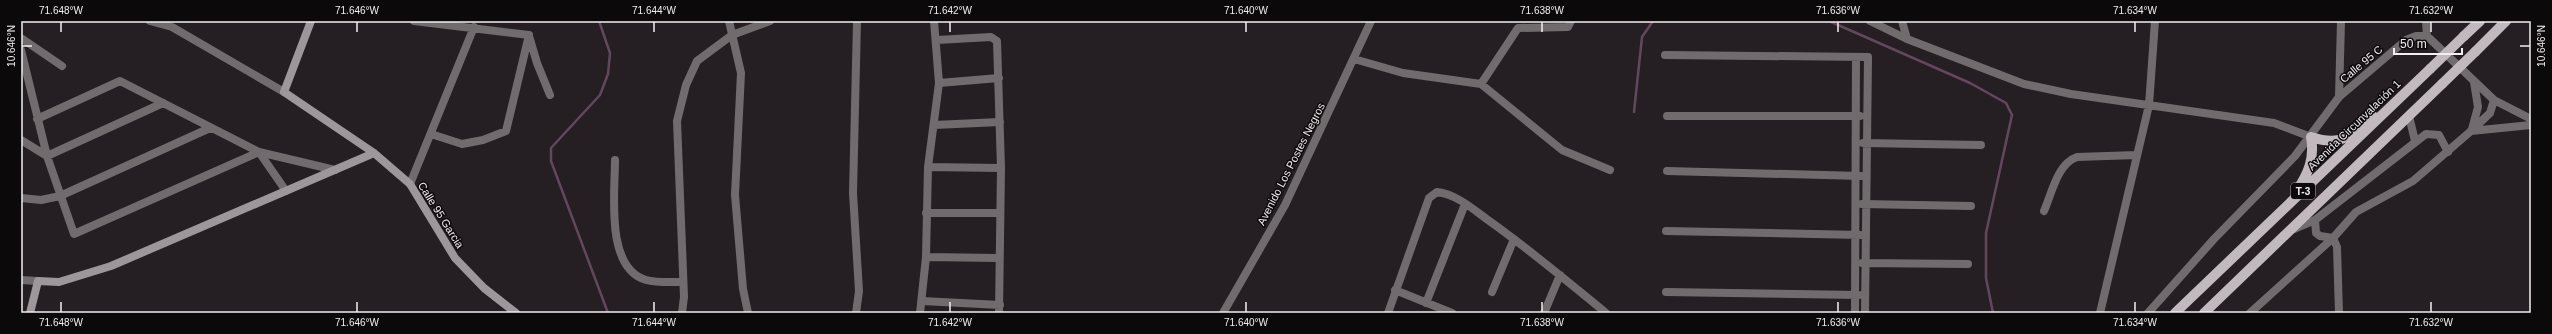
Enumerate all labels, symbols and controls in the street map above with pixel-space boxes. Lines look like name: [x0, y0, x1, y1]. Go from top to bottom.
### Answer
text: 71.648°W: [39, 5, 84, 16]
text: 71.646°W: [335, 5, 380, 16]
text: 71.644°W: [632, 5, 677, 16]
text: 71.642°W: [928, 5, 973, 16]
text: 71.640°W: [1224, 5, 1269, 16]
text: 71.638°W: [1520, 5, 1565, 16]
text: 71.636°W: [1816, 5, 1861, 16]
text: 71.634°W: [2113, 5, 2158, 16]
text: 71.632°W: [2409, 5, 2454, 16]
text: 10.646°N: [6, 25, 17, 67]
text: 10.646°N: [2536, 25, 2547, 67]
scale bar: [2394, 30, 2462, 56]
text: 50 m: [2400, 37, 2427, 51]
street label: Calle 95 C: [2337, 43, 2385, 85]
street label: Avenida Circunvalación 1: [2305, 78, 2403, 172]
street label: Avenido Los Postes Negros: [1255, 100, 1327, 227]
street label: Calle 95 Garcia: [416, 180, 467, 251]
road number: T-3: [2291, 183, 2315, 199]
text: 71.648°W: [39, 317, 84, 328]
text: 71.646°W: [335, 317, 380, 328]
text: 71.644°W: [632, 317, 677, 328]
text: 71.642°W: [928, 317, 973, 328]
text: 71.640°W: [1224, 317, 1269, 328]
text: 71.638°W: [1520, 317, 1565, 328]
text: 71.636°W: [1816, 317, 1861, 328]
text: 71.634°W: [2113, 317, 2158, 328]
text: 71.632°W: [2409, 317, 2454, 328]

